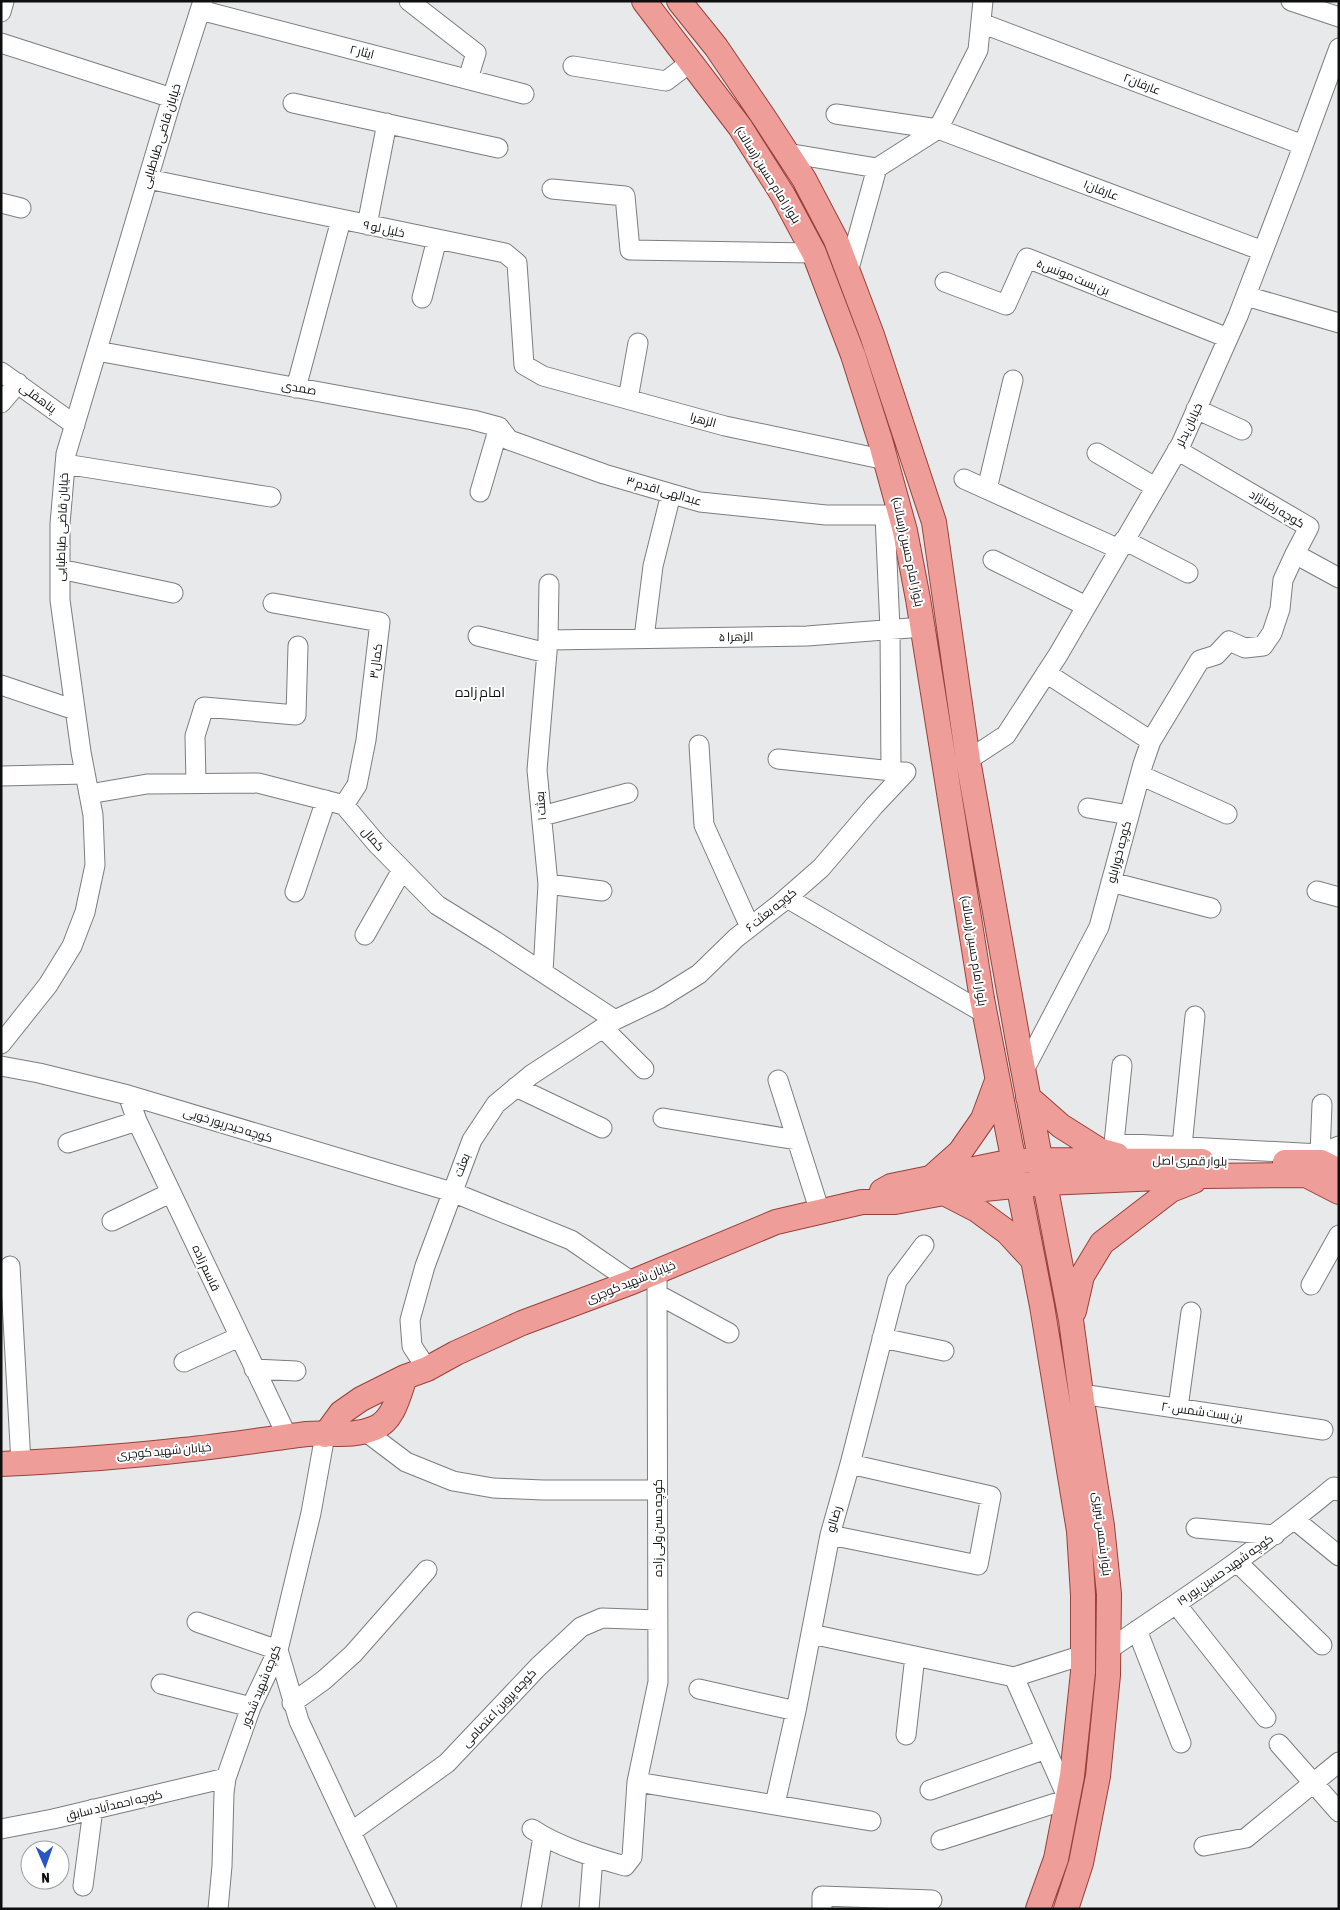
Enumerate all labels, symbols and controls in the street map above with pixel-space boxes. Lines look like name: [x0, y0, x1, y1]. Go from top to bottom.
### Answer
street label: ایثار ۲: [348, 42, 376, 62]
street label: عارفان۲: [1121, 70, 1163, 98]
street label: خیابان قاضی طباطبایی: [138, 82, 184, 190]
street label: بلوار امام حسین (رسالت): [732, 124, 803, 227]
street label: عارفان۱: [1082, 177, 1120, 203]
street label: خلیل لو ۹: [362, 218, 406, 240]
street label: بن بست مونس۵: [1034, 256, 1112, 298]
street label: صمدی: [280, 378, 318, 398]
street label: پناهقلی: [16, 380, 60, 418]
street label: خیابان یدلر: [1172, 401, 1205, 450]
street label: الزهرا: [688, 410, 718, 430]
street label: خیابان قاضی طباطبایی: [53, 472, 71, 582]
street label: عبدالهی اقدم ۳: [624, 474, 703, 509]
street label: کوچه رضانژاد: [1246, 487, 1307, 533]
street label: بلوار امام حسین (رسالت): [889, 496, 926, 608]
street label: الزهرا ۵: [719, 630, 753, 644]
street label: کمال۳: [367, 643, 385, 679]
district label: امام زاده: [455, 684, 505, 702]
street label: بعثت ۱: [533, 791, 549, 821]
street label: کوچه خورابلو: [1104, 820, 1136, 885]
street label: کمال: [359, 824, 387, 854]
street label: کوچه بعثت ۶: [743, 885, 800, 936]
street label: بلوار امام حسین (رسالت): [957, 895, 990, 1007]
street label: کوچه حیدرپور خویی: [181, 1105, 274, 1147]
street label: بعثت: [451, 1151, 473, 1179]
street label: بلوار قمری اصل: [1153, 1153, 1227, 1169]
street label: قاسم زاده: [188, 1243, 223, 1294]
street label: خیابان شهید کوچری: [584, 1258, 678, 1308]
street label: بن بست شمس ۲۰: [1160, 1399, 1244, 1425]
street label: خیابان شهید کوچری: [116, 1440, 212, 1464]
street label: کوچه حسن ولی زاده: [651, 1479, 667, 1577]
street label: بلوار شمس تبریزی: [1090, 1491, 1114, 1577]
street label: رضالو: [824, 1504, 844, 1534]
street label: کوچه شهید حسین پور ۱۹: [1174, 1531, 1277, 1610]
street label: کوچه شهید شکور: [238, 1643, 286, 1731]
street label: کوچه پروین اعتصامی: [459, 1666, 540, 1752]
street label: کوچه احمدآباد سابق: [64, 1787, 164, 1825]
north arrow: [20, 1840, 70, 1890]
text: N: [41, 1870, 50, 1886]

